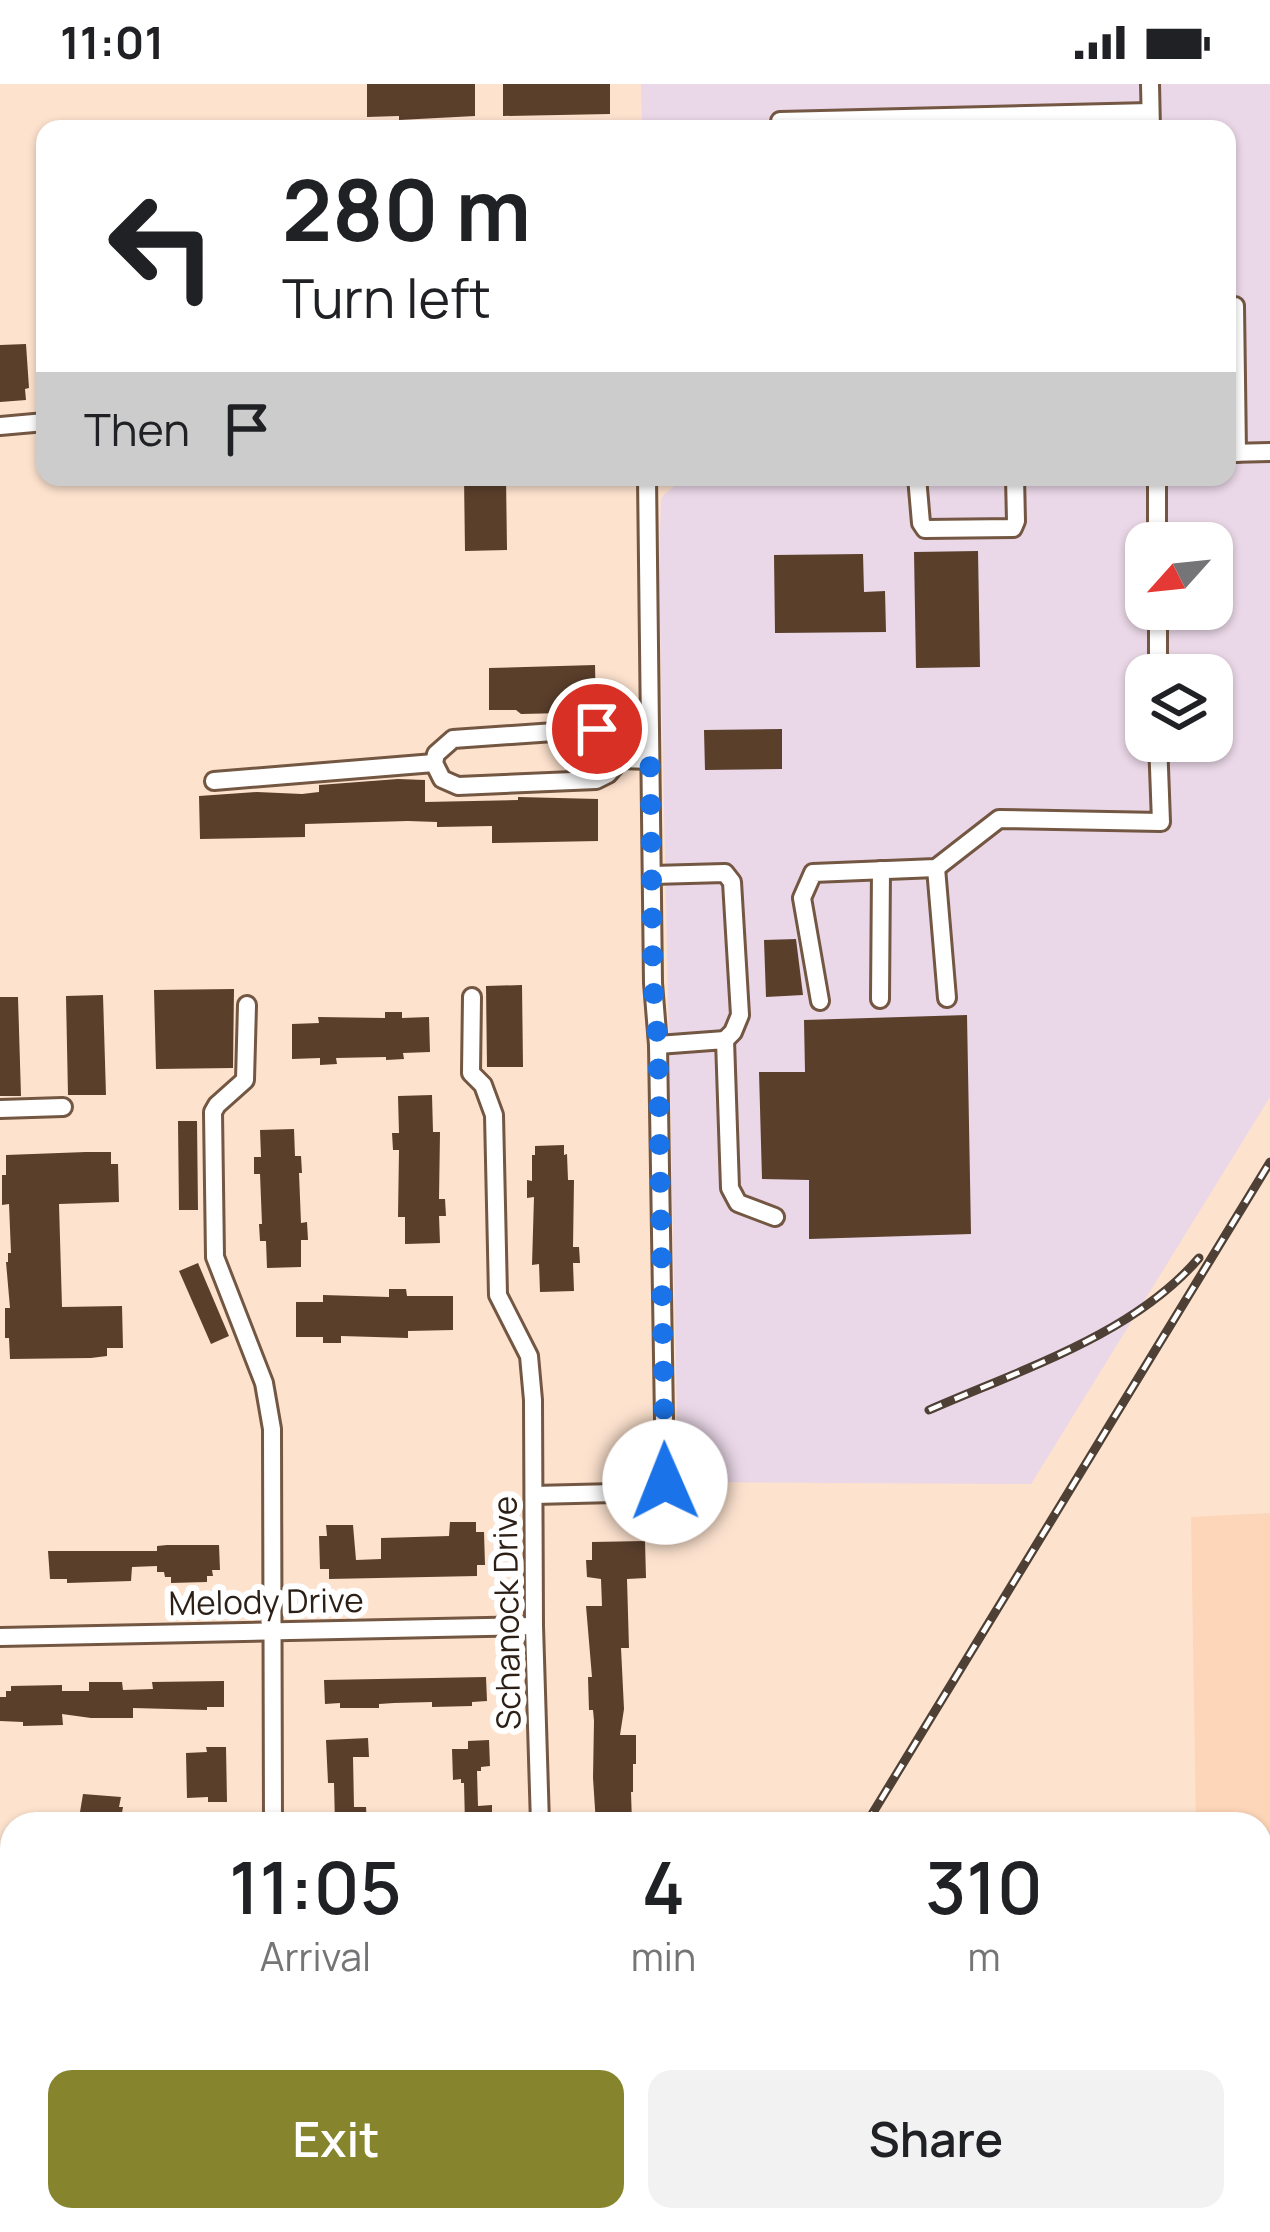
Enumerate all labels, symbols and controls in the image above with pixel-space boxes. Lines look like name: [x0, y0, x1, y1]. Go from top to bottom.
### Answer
text: 11:01: [60, 11, 164, 73]
text: 280 m: [282, 151, 531, 266]
icon: left: [84, 168, 240, 324]
text: Turn left: [282, 260, 491, 334]
icon: arrive: [214, 396, 280, 462]
text: Then: [84, 398, 190, 460]
north arrow: [1125, 522, 1233, 630]
map controls: [1125, 522, 1233, 762]
button: layers: [1125, 654, 1233, 762]
pin: [546, 678, 648, 780]
icon: arrive: [564, 696, 630, 762]
position arrow: [602, 1419, 728, 1545]
street label: Schanock Drive: [481, 1496, 531, 1730]
street label: Melody Drive: [168, 1577, 364, 1625]
text: 11:05: [229, 1837, 402, 1936]
text: 4: [642, 1837, 685, 1936]
text: 310: [925, 1837, 1043, 1936]
text: Arrival: [260, 1929, 371, 1983]
text: min: [631, 1929, 696, 1983]
text: m: [967, 1929, 1001, 1983]
button: Exit: [48, 2070, 624, 2208]
button: Share: [648, 2070, 1224, 2208]

